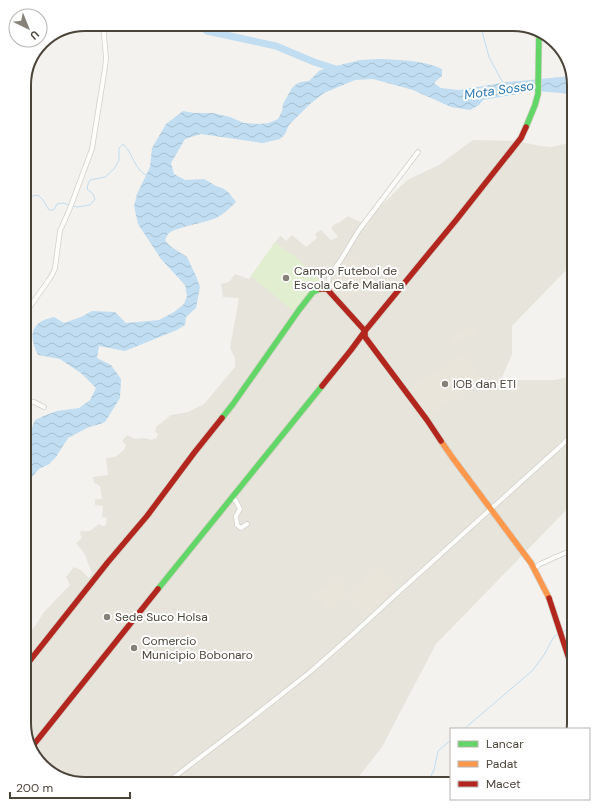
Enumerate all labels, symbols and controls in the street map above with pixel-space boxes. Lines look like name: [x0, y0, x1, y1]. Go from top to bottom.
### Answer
north arrow: [8, 8, 48, 48]
text: U: [27, 28, 42, 43]
water label: Mota Sosso: [463, 77, 535, 103]
place label: Campo Futebol de Escola Cafe Maliana: [294, 263, 404, 293]
marker: Campo Futebol de Escola Cafe Maliana: [281, 273, 291, 283]
place label: IOB dan ETI: [453, 376, 516, 392]
marker: IOB dan ETI: [440, 379, 450, 389]
place label: Sede Suco Holsa: [115, 609, 208, 625]
marker: Sede Suco Holsa: [102, 612, 112, 622]
place label: Comercio Municipio Bobonaro: [142, 633, 253, 663]
marker: Comercio Municipio Bobonaro: [129, 643, 139, 653]
legend: [450, 728, 590, 800]
text: Lancar: [486, 736, 524, 752]
text: Padat: [486, 756, 518, 772]
scale bar: [10, 774, 130, 800]
text: Macet: [486, 776, 521, 792]
text: 200 m: [16, 780, 53, 796]

